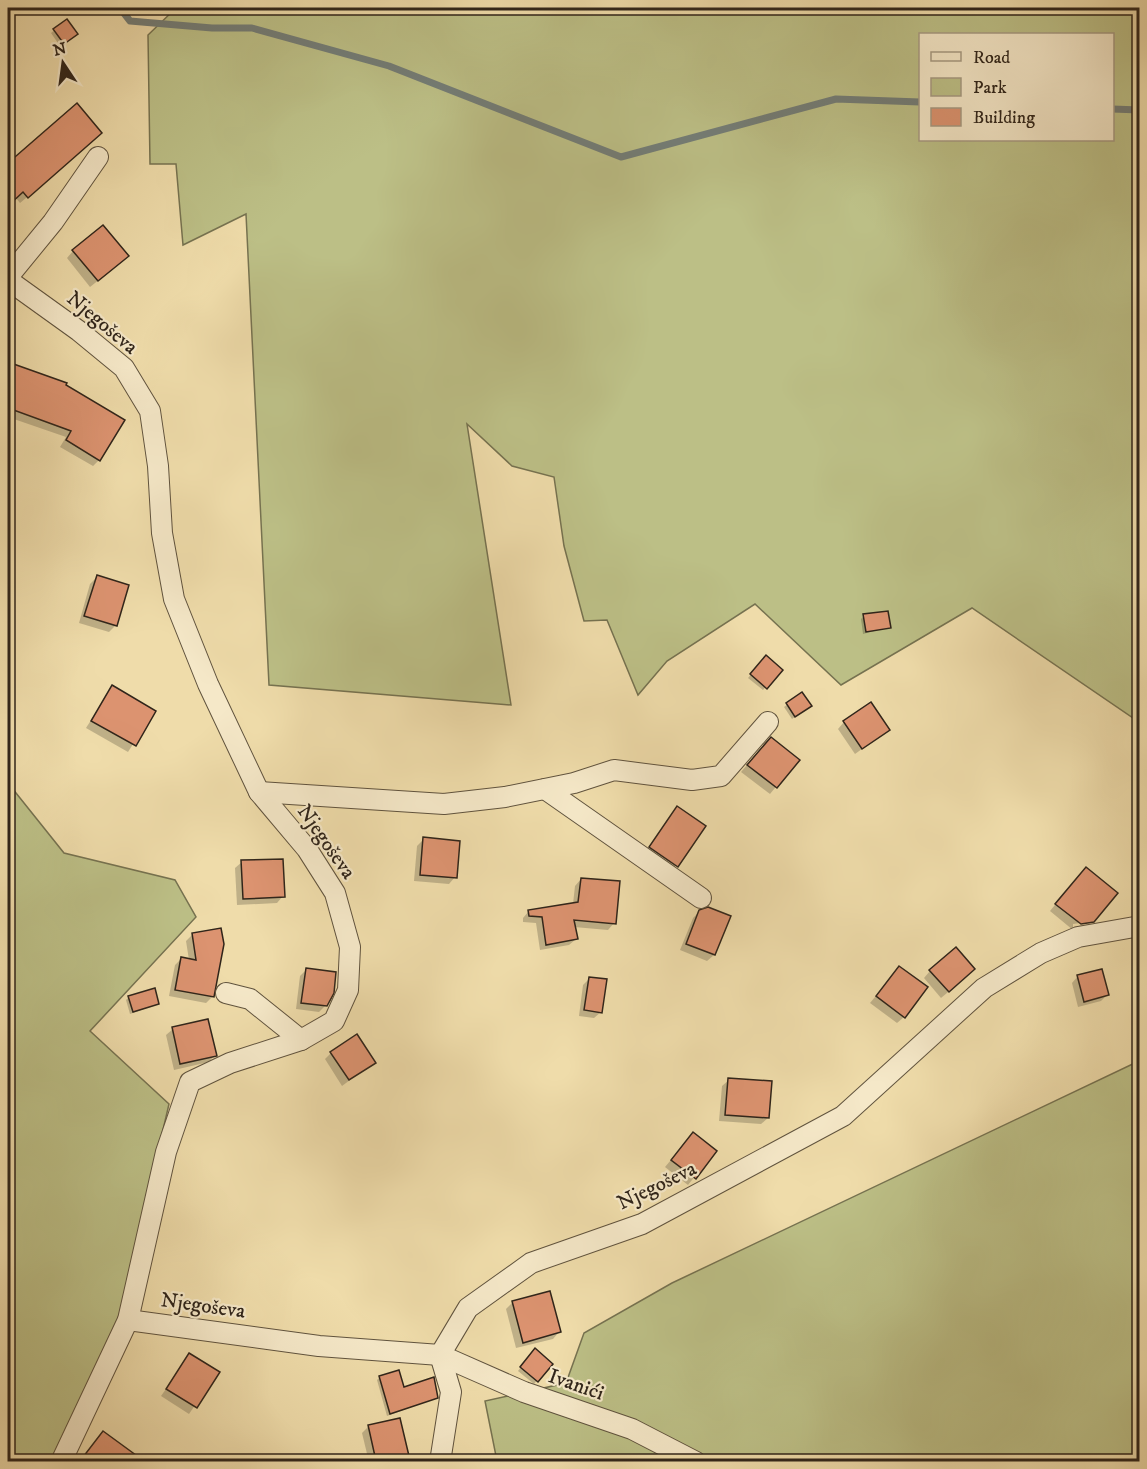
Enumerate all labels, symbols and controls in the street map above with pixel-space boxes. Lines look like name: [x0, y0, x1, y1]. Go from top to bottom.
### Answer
north arrow: [33, 33, 93, 93]
legend: [919, 33, 1114, 141]
text: N: [51, 38, 69, 61]
text: Road: [973, 47, 1010, 69]
text: Park: [973, 77, 1007, 99]
text: Building: [973, 107, 1035, 129]
street label: Njegoševa: [61, 286, 143, 360]
street label: Njegoševa: [291, 800, 361, 884]
street label: Njegoševa: [613, 1156, 701, 1216]
street label: Njegoševa: [159, 1287, 247, 1325]
street label: Ivanići: [545, 1363, 607, 1407]

